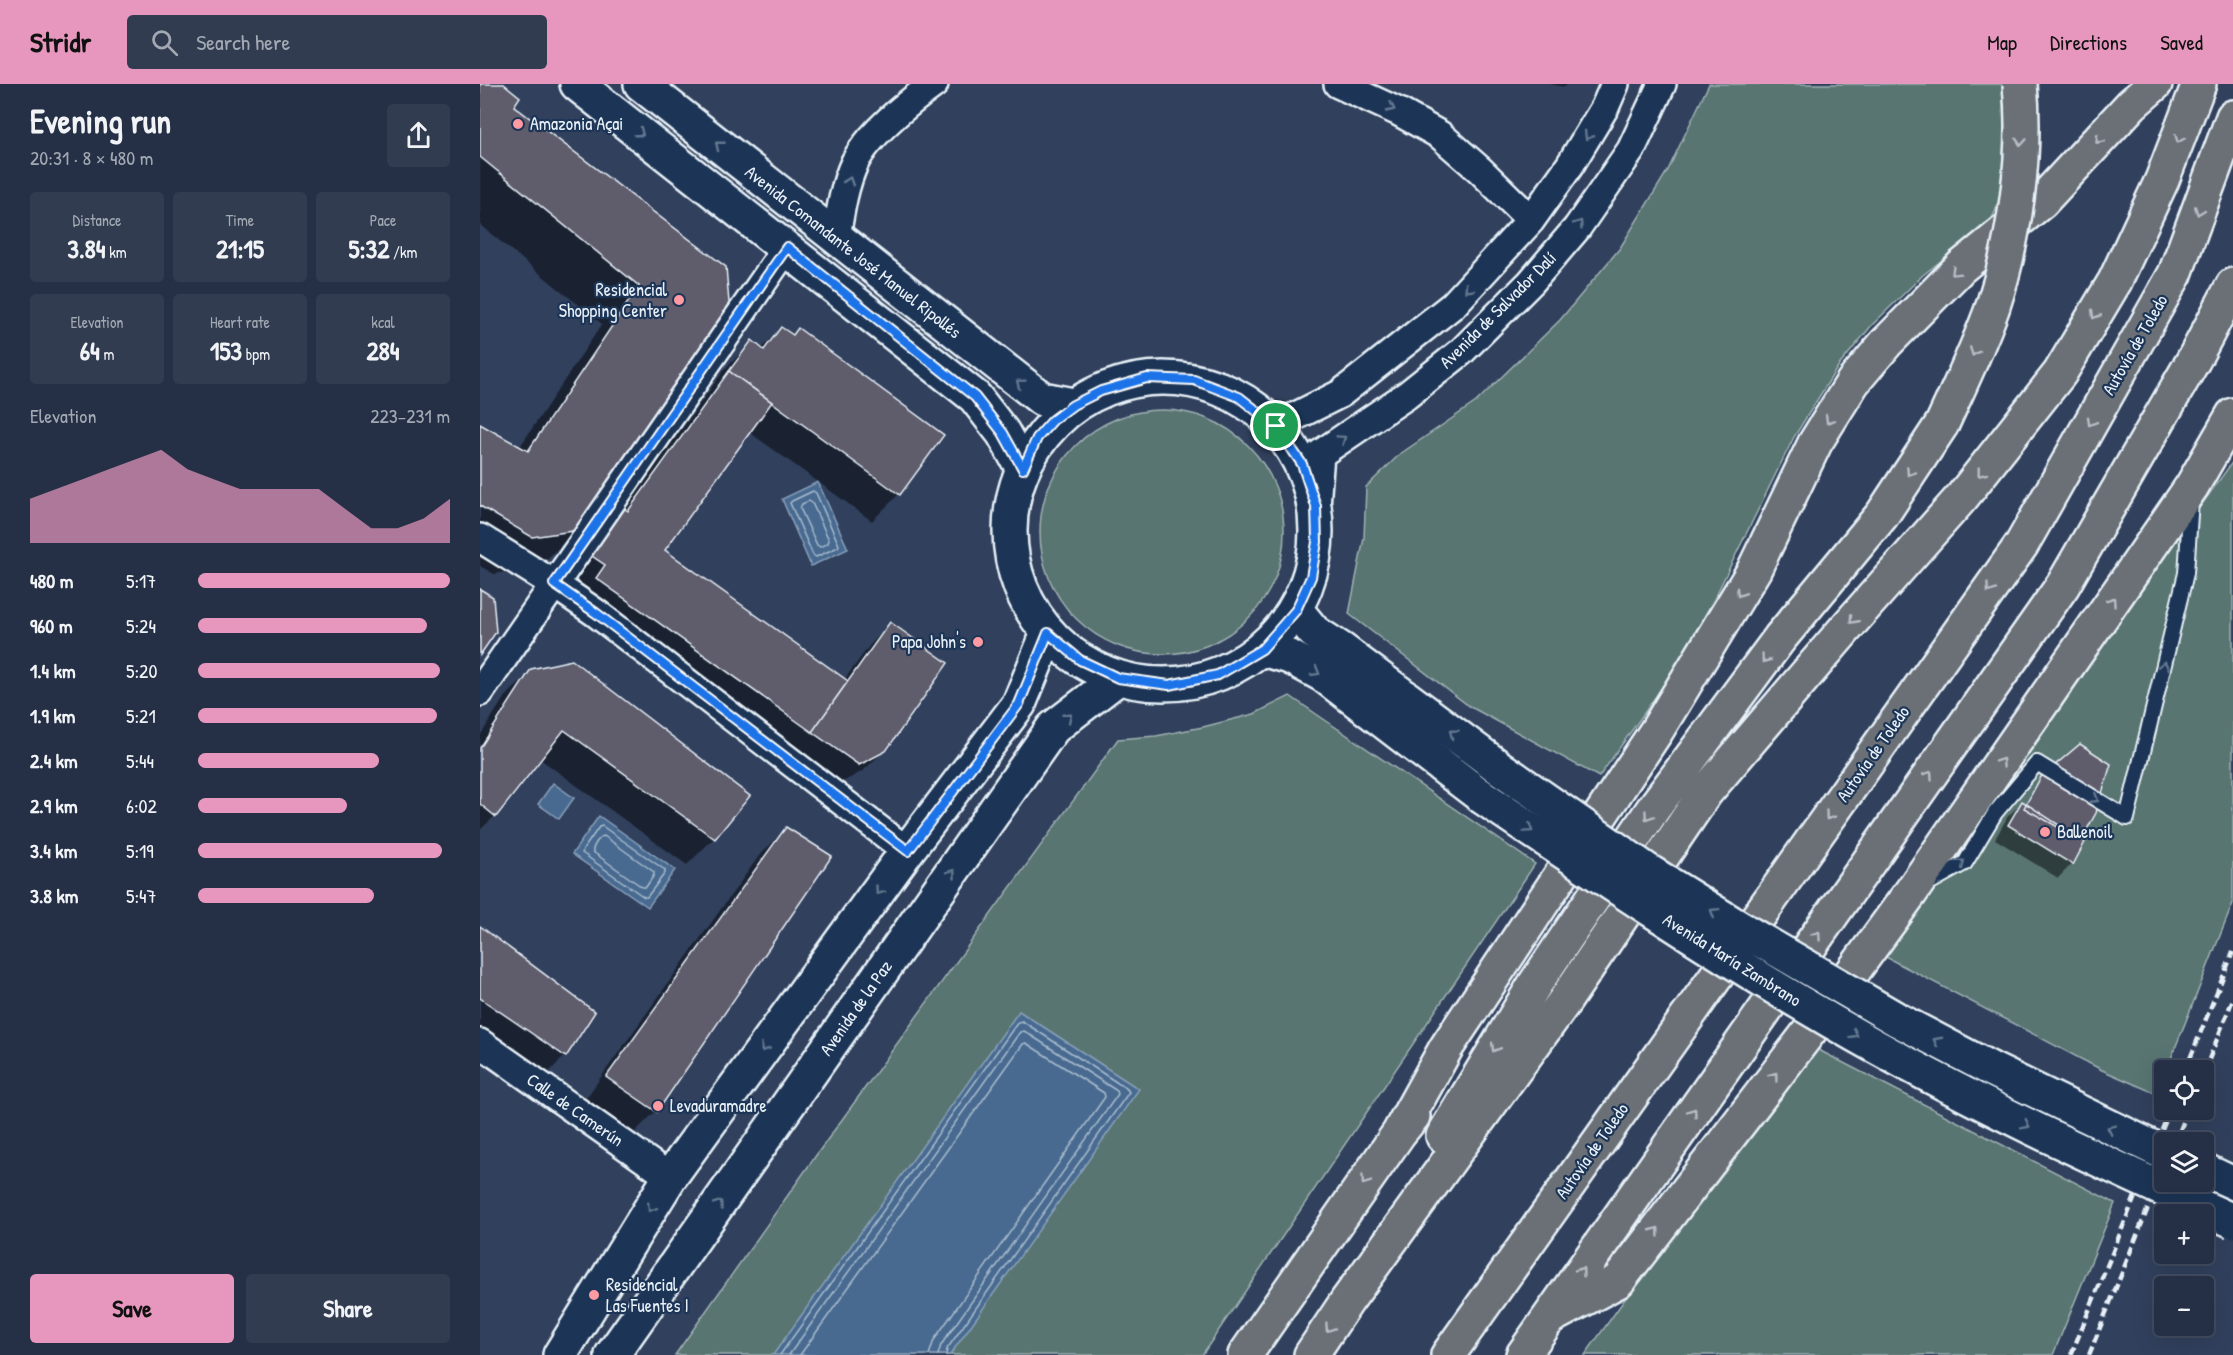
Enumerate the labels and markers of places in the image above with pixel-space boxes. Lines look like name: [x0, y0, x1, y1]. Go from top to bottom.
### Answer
place label: Amazonia Açai: [530, 111, 623, 136]
marker: Amazonia Açai: [511, 117, 525, 131]
place label: Residencial Shopping Center: [559, 277, 667, 323]
marker: Residencial Shopping Center: [672, 293, 686, 307]
pin: [1250, 400, 1301, 451]
place label: Papa John's: [892, 629, 966, 654]
marker: Papa John's: [971, 635, 985, 649]
place label: Ballenoil: [2057, 819, 2113, 844]
marker: Ballenoil: [2038, 825, 2052, 839]
place label: Levaduramadre: [670, 1093, 767, 1118]
marker: Levaduramadre: [651, 1099, 665, 1113]
place label: Residencial Las Fuentes I: [606, 1272, 689, 1318]
marker: Residencial Las Fuentes I: [587, 1288, 601, 1302]

